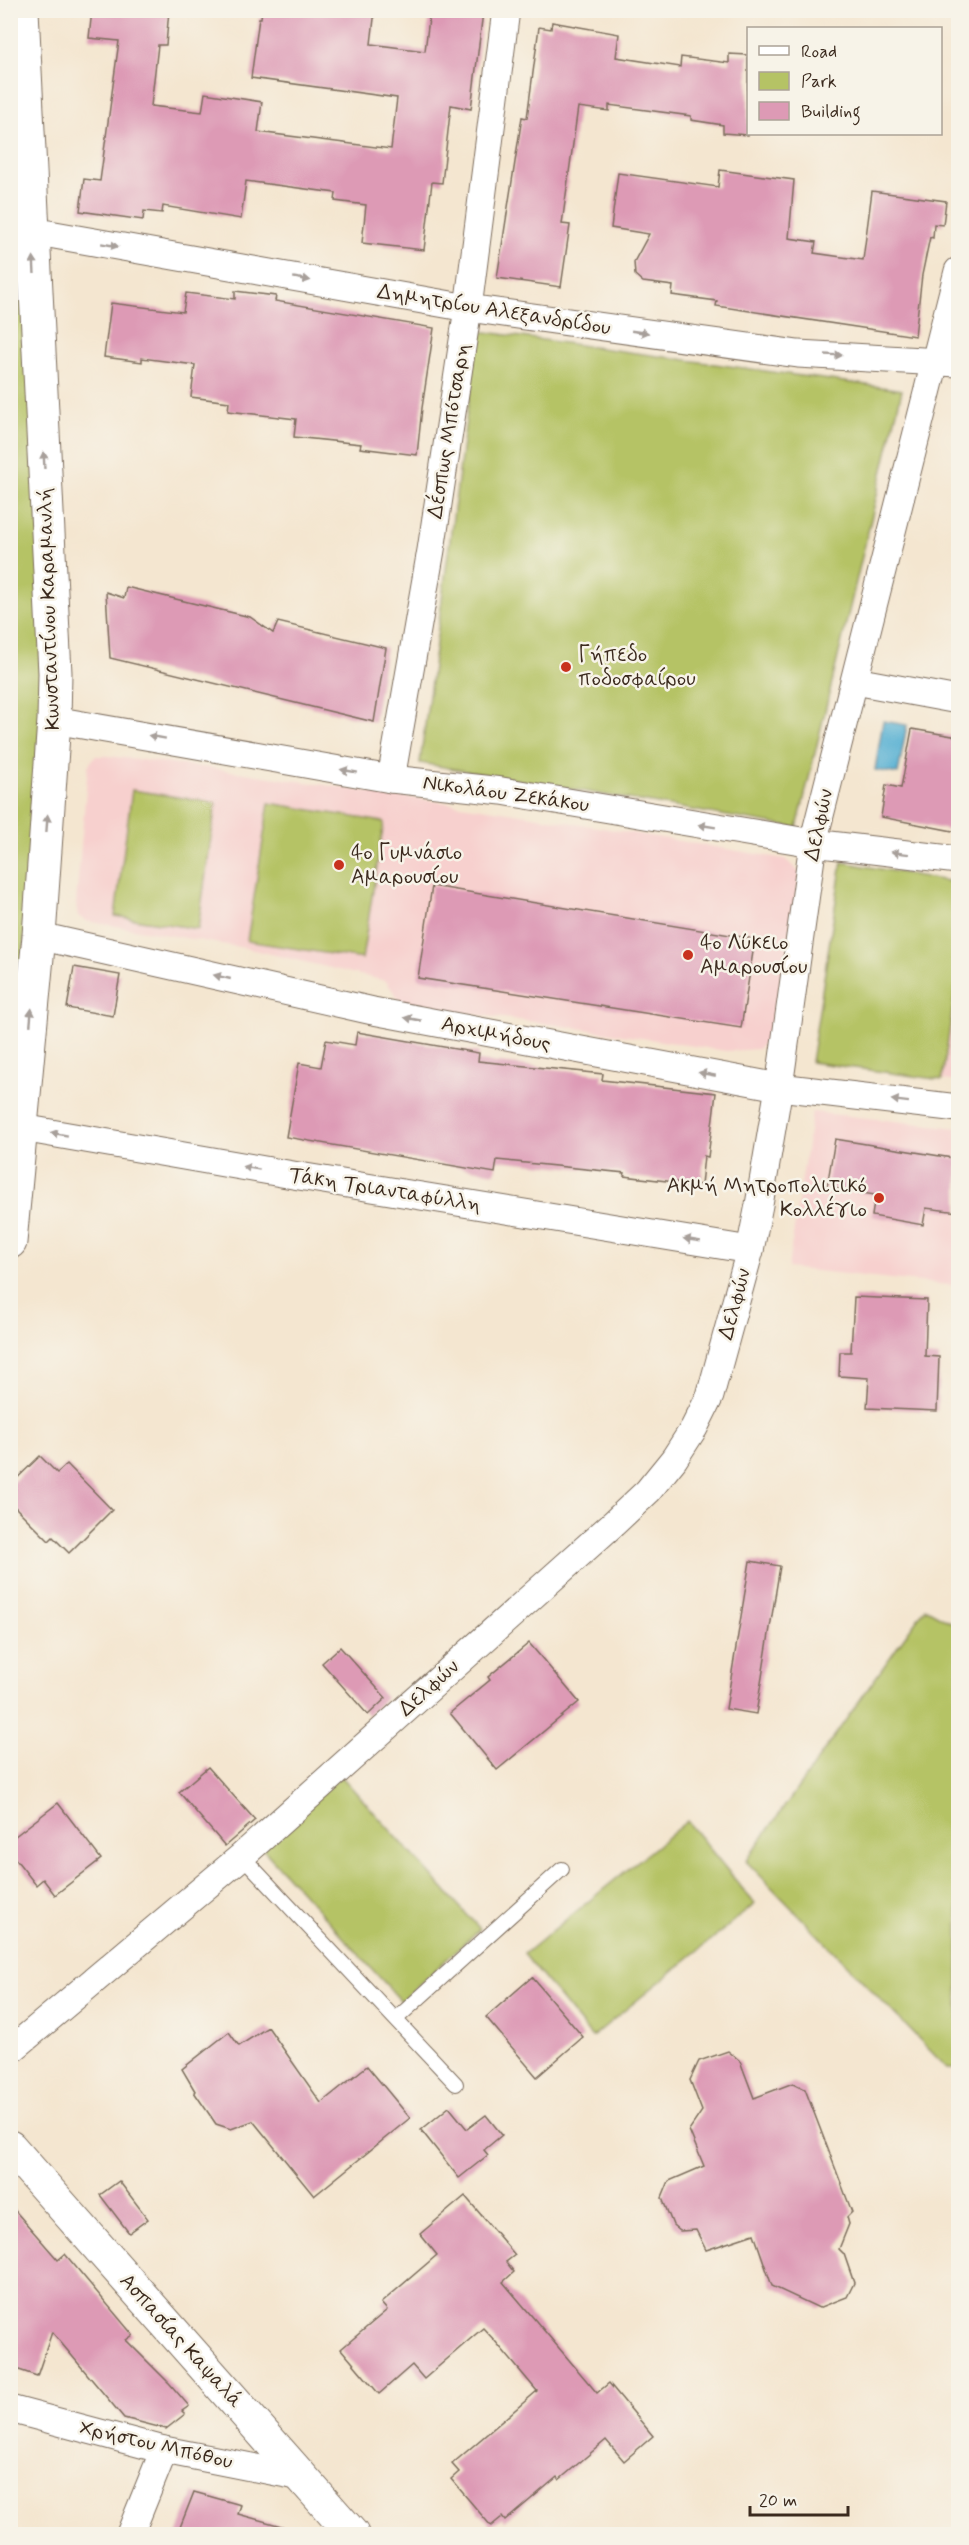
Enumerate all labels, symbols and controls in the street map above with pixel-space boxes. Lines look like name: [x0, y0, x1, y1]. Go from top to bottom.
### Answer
legend: [747, 27, 942, 135]
text: Road: [801, 40, 837, 64]
text: Park: [801, 70, 837, 94]
text: Building: [801, 100, 861, 126]
one-way arrow: [101, 241, 120, 250]
one-way arrow: [29, 256, 38, 275]
one-way arrow: [293, 275, 312, 284]
street label: Δημητρίου Αλεξανδρίδου: [375, 278, 613, 342]
one-way arrow: [631, 327, 650, 336]
street label: Δέσπως Μπότσαρη: [420, 341, 477, 521]
one-way arrow: [824, 351, 843, 360]
one-way arrow: [40, 451, 49, 470]
street label: Κωνσταντίνου Καραμανλή: [31, 487, 67, 731]
place label: Γήπεδο ποδοσφαίρου: [578, 641, 696, 693]
marker: Γήπεδο ποδοσφαίρου: [559, 660, 573, 674]
one-way arrow: [147, 733, 166, 742]
one-way arrow: [339, 766, 358, 775]
street label: Νικολάου Ζεκάκου: [421, 768, 591, 820]
street label: Δελφών: [798, 786, 840, 864]
one-way arrow: [42, 813, 52, 832]
one-way arrow: [698, 821, 717, 830]
place label: 4ο Γυμνάσιο Αμαρουσίου: [351, 839, 462, 891]
one-way arrow: [891, 848, 910, 858]
marker: 4ο Γυμνάσιο Αμαρουσίου: [332, 858, 346, 872]
place label: 4ο Λύκειο Αμαρουσίου: [700, 929, 807, 981]
marker: 4ο Λύκειο Αμαρουσίου: [681, 948, 695, 962]
one-way arrow: [212, 972, 231, 981]
one-way arrow: [26, 1007, 36, 1026]
street label: Αρχιμήδους: [439, 1010, 553, 1058]
one-way arrow: [403, 1014, 422, 1023]
one-way arrow: [698, 1069, 717, 1078]
one-way arrow: [891, 1096, 910, 1106]
one-way arrow: [49, 1129, 68, 1138]
street label: Τάκη Τριανταφύλλη: [287, 1161, 483, 1219]
one-way arrow: [241, 1163, 260, 1172]
place label: Ακμή Μητροπολιτικό Κολλέγιο: [666, 1172, 867, 1224]
marker: Ακμή Μητροπολιτικό Κολλέγιο: [872, 1191, 886, 1205]
one-way arrow: [682, 1236, 701, 1245]
street label: Δελφών: [712, 1265, 758, 1343]
street label: Δελφών: [393, 1653, 465, 1723]
street label: Ασπασίας Καψαλά: [113, 2268, 249, 2414]
street label: Χρήστου Μπόθου: [77, 2414, 235, 2476]
scale bar: [750, 2479, 848, 2517]
text: 20 m: [759, 2489, 797, 2513]

